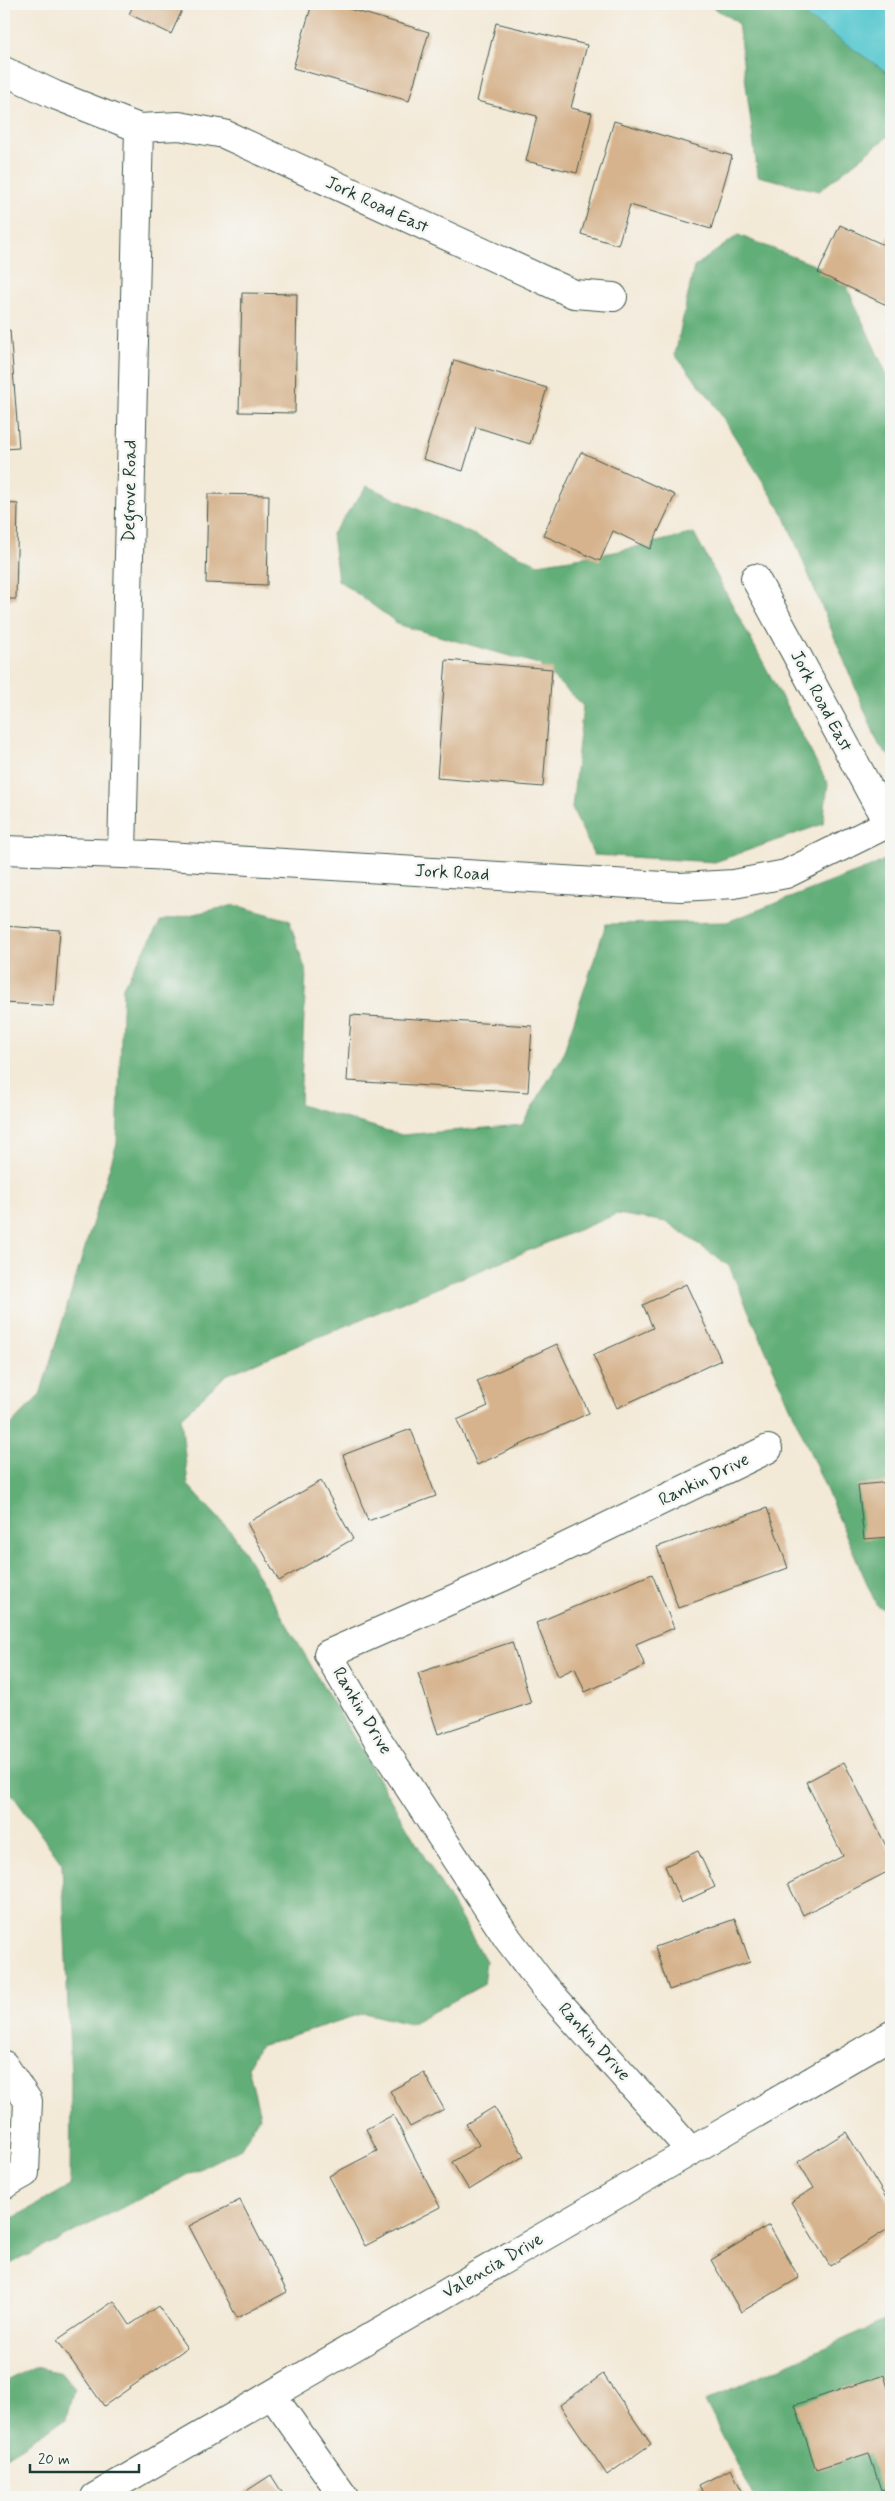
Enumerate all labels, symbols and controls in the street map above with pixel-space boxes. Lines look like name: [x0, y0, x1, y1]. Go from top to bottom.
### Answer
street label: Jork Road East: [321, 171, 433, 240]
street label: Degrove Road: [117, 440, 145, 542]
street label: Jork Road East: [784, 646, 858, 756]
street label: Jork Road: [414, 859, 490, 887]
street label: Rankin Drive: [655, 1448, 753, 1512]
street label: Rankin Drive: [326, 1663, 398, 1759]
street label: Rankin Drive: [552, 1998, 636, 2086]
street label: Valencia Drive: [438, 2227, 548, 2305]
scale bar: [30, 2441, 139, 2473]
text: 20 m: [38, 2450, 70, 2470]

